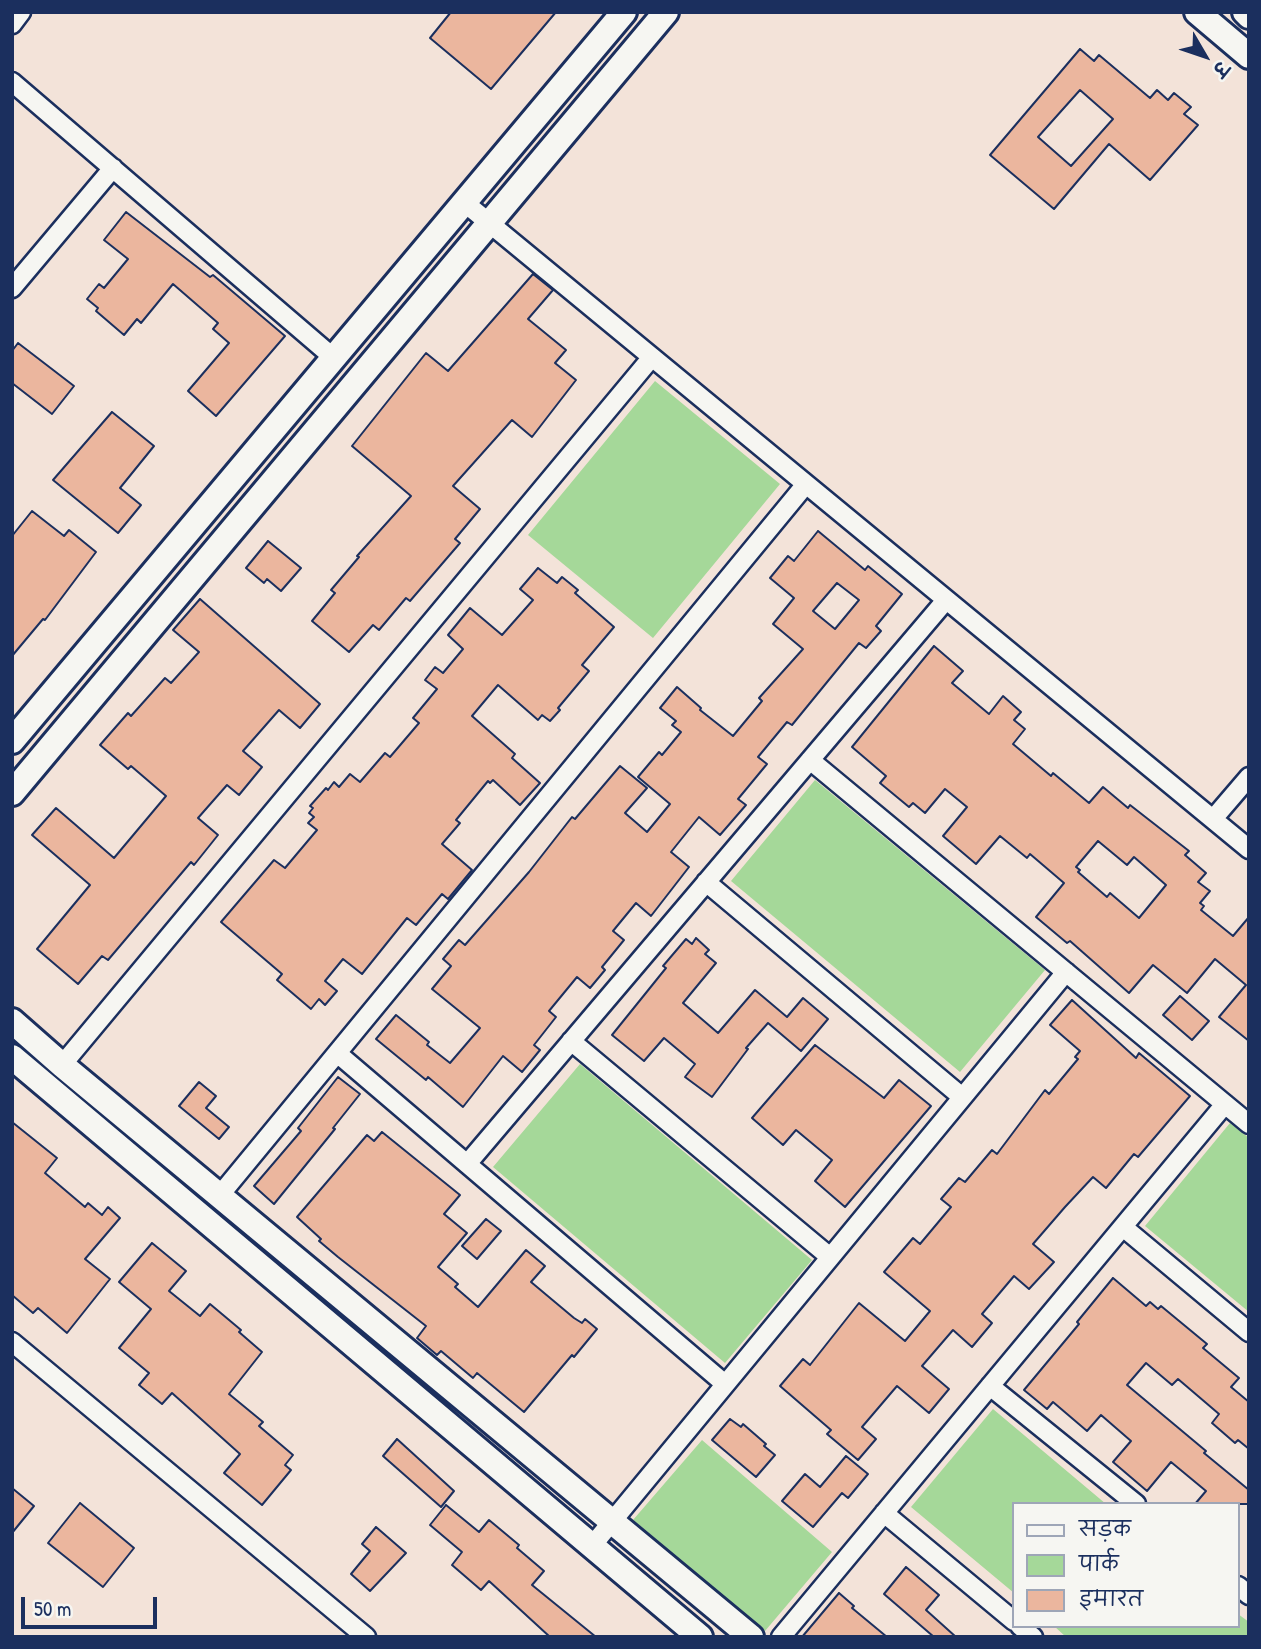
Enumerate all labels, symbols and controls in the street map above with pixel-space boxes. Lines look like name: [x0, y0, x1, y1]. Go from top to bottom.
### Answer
north arrow: [1170, 21, 1240, 91]
text: उ: [1207, 56, 1235, 82]
legend: [1012, 1502, 1240, 1628]
text: सड़क: [1079, 1514, 1131, 1543]
text: पार्क: [1079, 1549, 1119, 1578]
scale bar: [24, 1582, 161, 1626]
text: इमारत: [1079, 1584, 1143, 1613]
text: 50 m: [34, 1594, 71, 1623]

